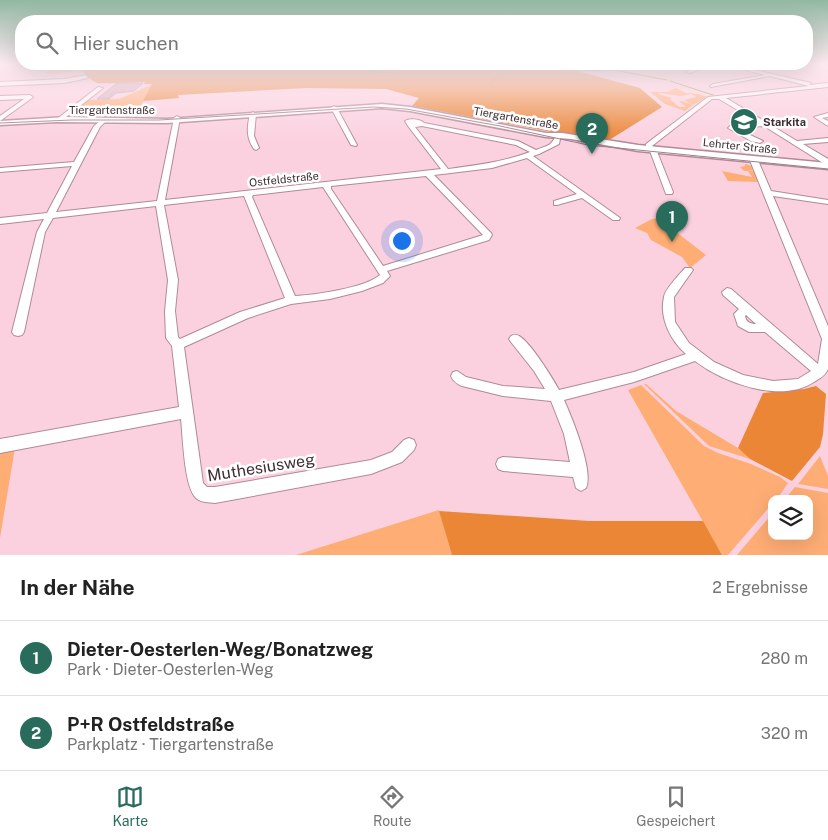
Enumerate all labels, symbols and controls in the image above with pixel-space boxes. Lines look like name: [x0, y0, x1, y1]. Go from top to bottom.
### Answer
search box: [15, 15, 813, 70]
icon: search: [33, 29, 61, 57]
text: Hier suchen: [73, 32, 179, 54]
street label: Tiergartenstraße: [69, 104, 155, 116]
street label: Tiergartenstraße: [473, 105, 559, 131]
school or university icon: Starkita: [729, 107, 759, 137]
pin: 2: [576, 113, 608, 154]
place label: Starkita: [763, 116, 806, 128]
street label: Lehrter Straße: [702, 136, 778, 156]
street label: Ostfeldstraße: [249, 169, 319, 189]
pin: 1: [656, 201, 688, 242]
your location: [389, 228, 415, 254]
street label: Muthesiusweg: [206, 450, 316, 485]
map controls: [768, 495, 813, 540]
button: layers: [768, 495, 813, 540]
text: In der Nähe: [20, 575, 135, 600]
text: 2 Ergebnisse: [712, 578, 808, 597]
text: Dieter-Oesterlen-Weg/Bonatzweg: [67, 638, 373, 660]
text: 1: [33, 649, 39, 668]
text: 280 m: [761, 649, 808, 668]
text: Park · Dieter-Oesterlen-Weg: [67, 660, 274, 679]
text: P+R Ostfeldstraße: [67, 713, 234, 735]
text: 2: [31, 724, 41, 743]
text: 320 m: [761, 724, 808, 743]
text: Parkplatz · Tiergartenstraße: [67, 735, 274, 754]
tab: Karte: [112, 783, 148, 829]
tab: Route: [373, 783, 411, 829]
tab: Gespeichert: [636, 783, 716, 829]

